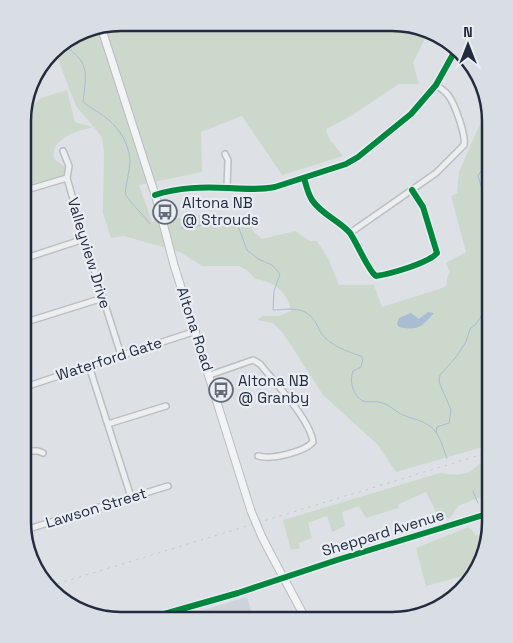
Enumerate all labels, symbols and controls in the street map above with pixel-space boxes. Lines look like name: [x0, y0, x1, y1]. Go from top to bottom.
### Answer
north arrow: [443, 20, 493, 70]
text: N: [463, 23, 473, 41]
place label: Altona NB @ Strouds: [182, 193, 259, 229]
street label: Valleyview Drive: [64, 195, 115, 311]
bus stop icon: Altona NB @ Strouds: [152, 199, 178, 225]
street label: Altona Road: [173, 284, 218, 373]
street label: Waterford Gate: [53, 332, 164, 385]
place label: Altona NB @ Granby: [238, 371, 309, 407]
bus stop icon: Altona NB @ Granby: [208, 377, 234, 403]
street label: Lawson Street: [43, 483, 149, 532]
street label: Sheppard Avenue: [319, 505, 446, 560]

